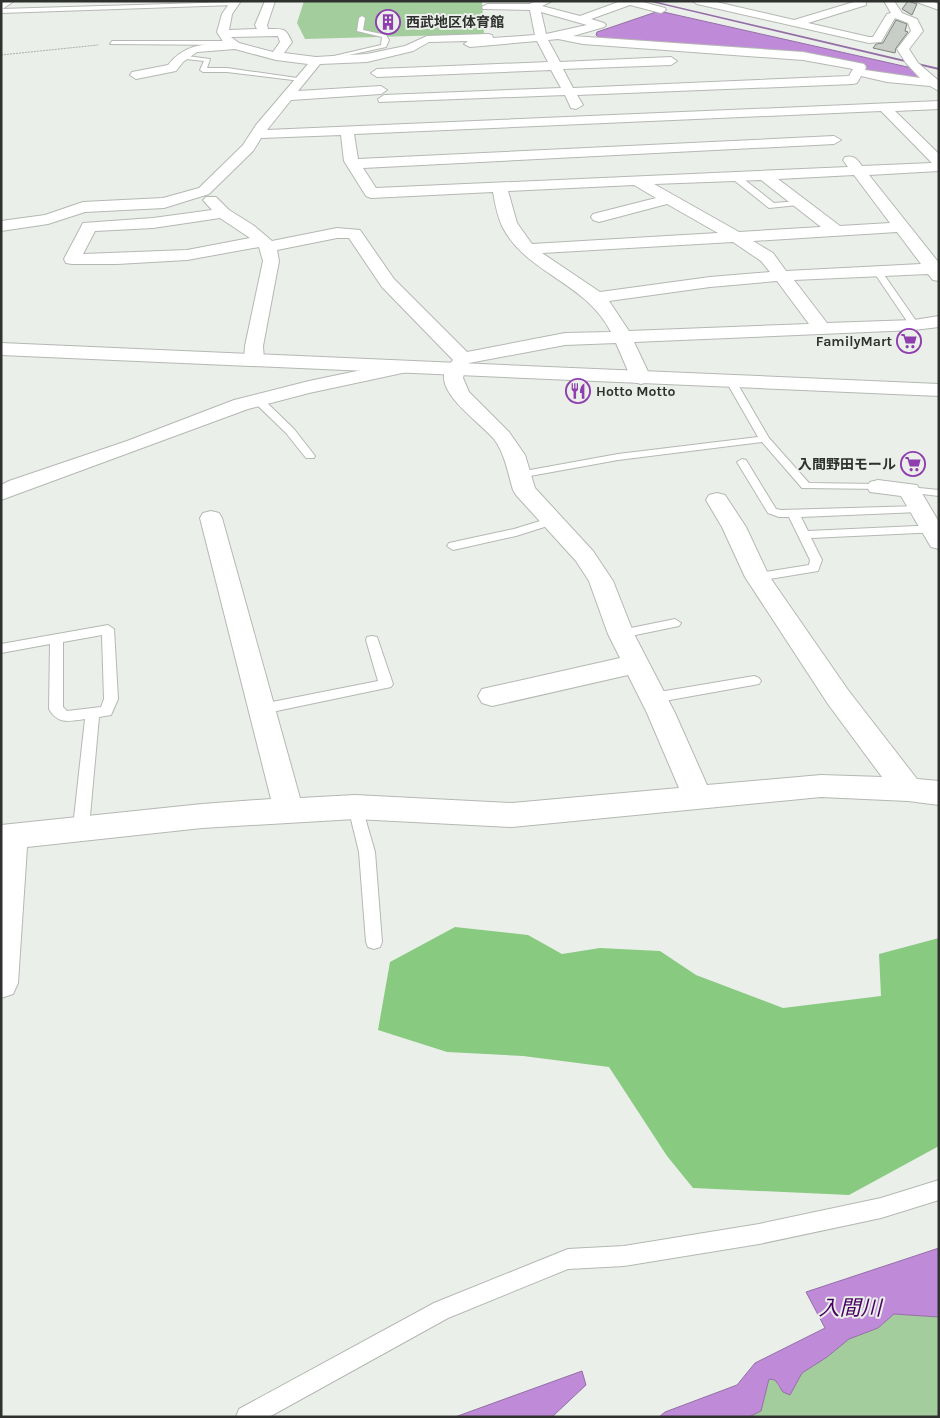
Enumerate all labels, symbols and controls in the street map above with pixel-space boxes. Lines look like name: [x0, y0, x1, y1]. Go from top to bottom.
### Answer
building icon: 西武地区体育館: [375, 9, 401, 35]
place label: 西武地区体育館: [406, 14, 504, 31]
supermarket icon: FamilyMart: [896, 328, 922, 354]
place label: FamilyMart: [816, 333, 892, 350]
restaurant icon: Hotto Motto: [565, 378, 591, 404]
place label: Hotto Motto: [596, 383, 676, 400]
supermarket icon: 入間野田モール: [900, 451, 926, 477]
place label: 入間野田モール: [798, 456, 896, 473]
water label: 入間川: [819, 1296, 883, 1320]

